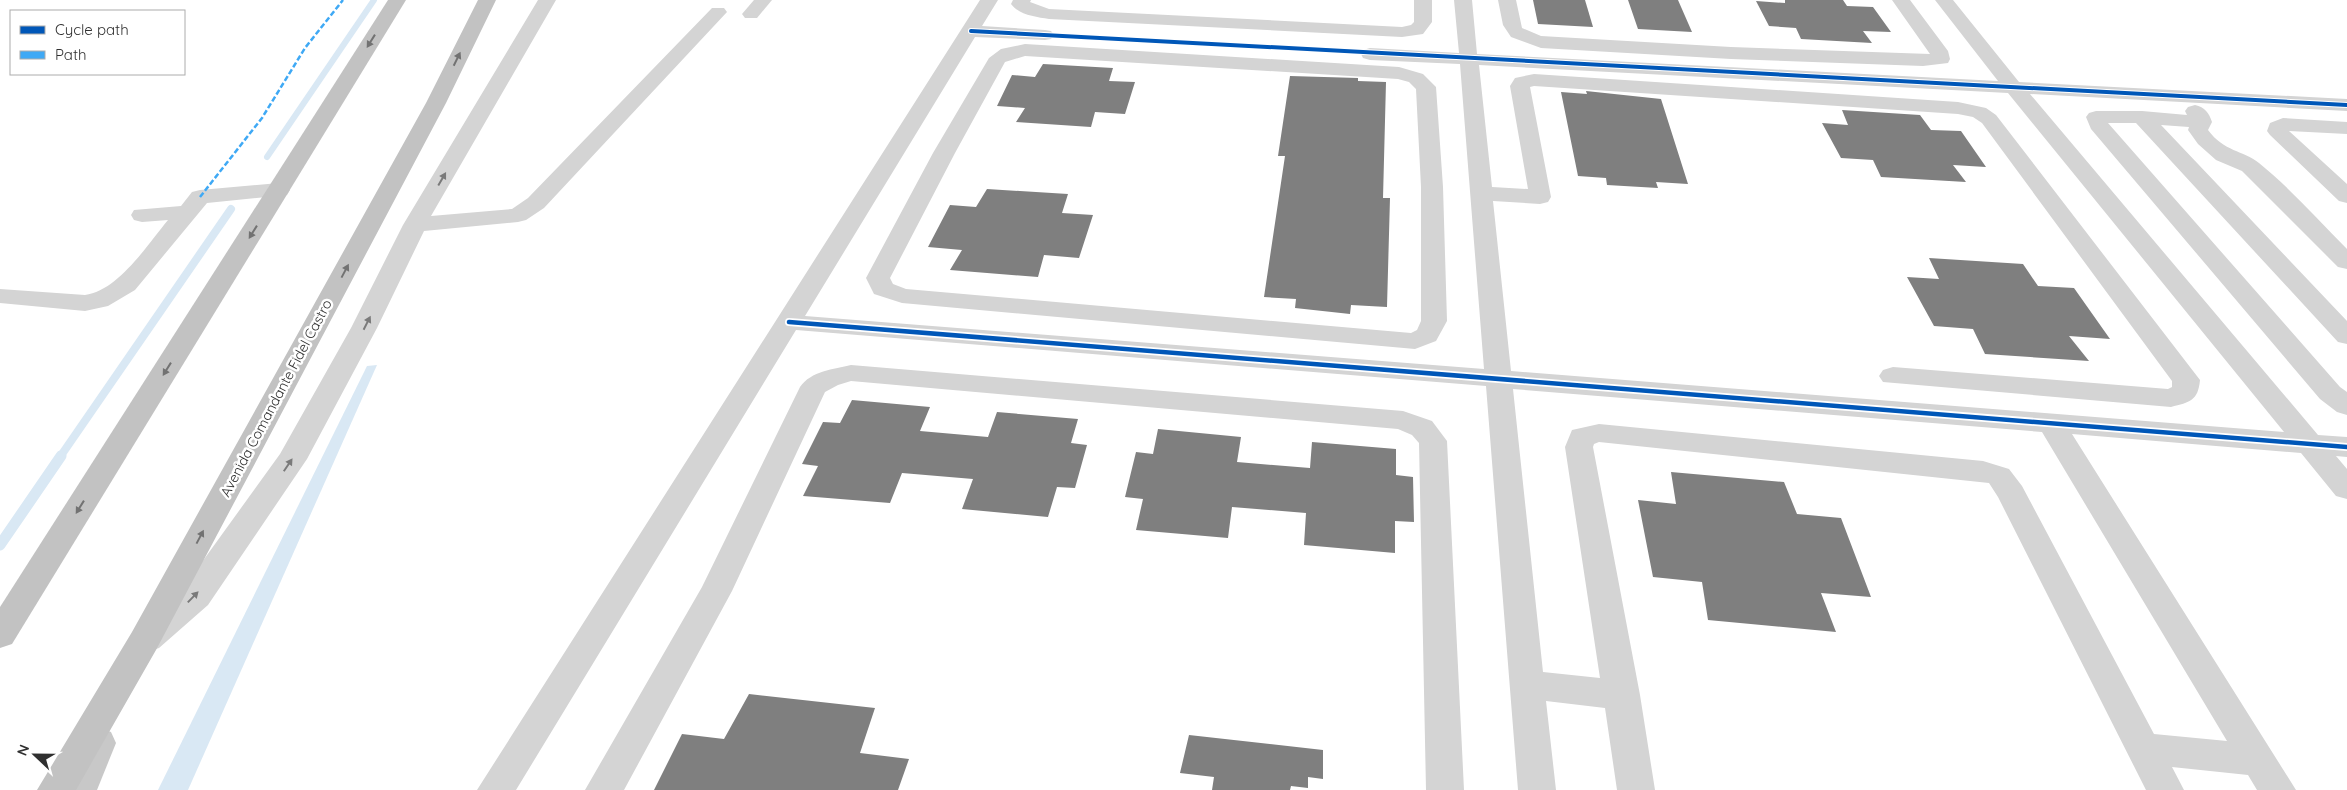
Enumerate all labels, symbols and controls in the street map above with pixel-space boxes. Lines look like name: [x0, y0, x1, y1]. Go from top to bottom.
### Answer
legend: [10, 10, 185, 75]
text: Cycle path: [55, 20, 129, 39]
one-way arrow: [366, 35, 376, 48]
text: Path: [55, 45, 87, 64]
one-way arrow: [453, 52, 461, 66]
one-way arrow: [438, 172, 446, 187]
one-way arrow: [248, 225, 258, 238]
one-way arrow: [340, 264, 349, 278]
street label: Avenida Comandante Fidel Castro: [216, 296, 336, 500]
one-way arrow: [363, 316, 371, 331]
one-way arrow: [162, 363, 171, 376]
one-way arrow: [283, 459, 293, 472]
one-way arrow: [76, 500, 85, 513]
one-way arrow: [196, 530, 205, 544]
one-way arrow: [187, 592, 199, 604]
north arrow: [10, 730, 60, 780]
text: N: [13, 742, 33, 758]

